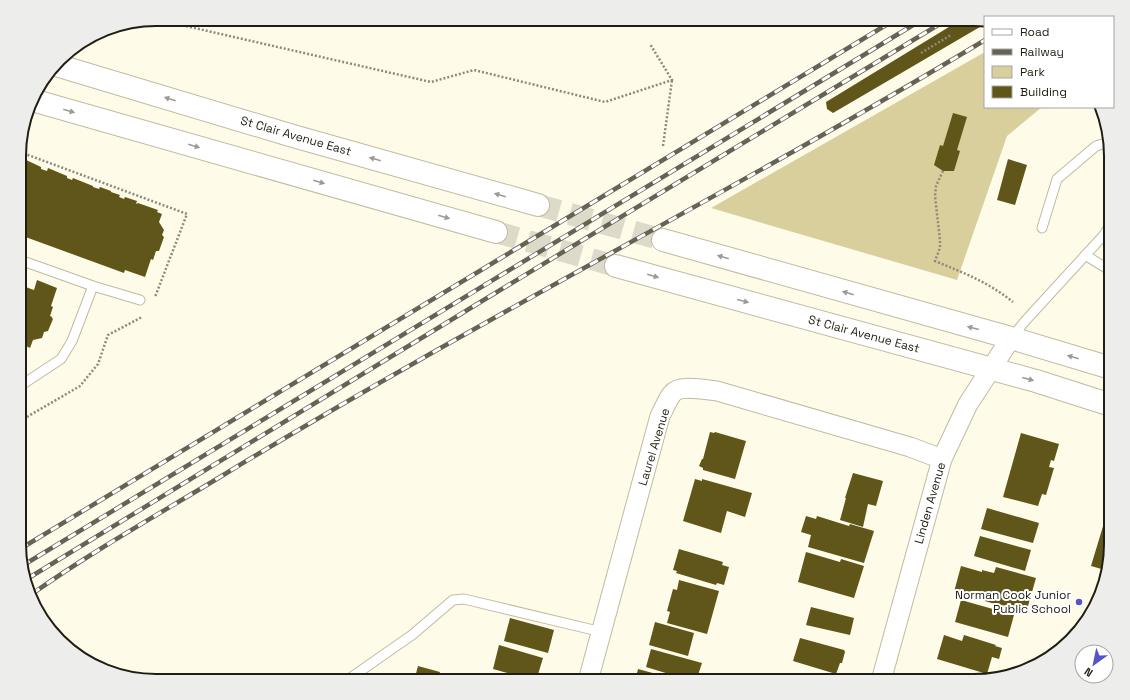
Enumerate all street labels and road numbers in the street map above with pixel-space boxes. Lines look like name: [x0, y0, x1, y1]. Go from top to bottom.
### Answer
street label: St Clair Avenue East: [239, 113, 353, 159]
street label: St Clair Avenue East: [807, 311, 921, 357]
street label: Laurel Avenue: [635, 406, 673, 488]
street label: Linden Avenue: [911, 460, 949, 546]

